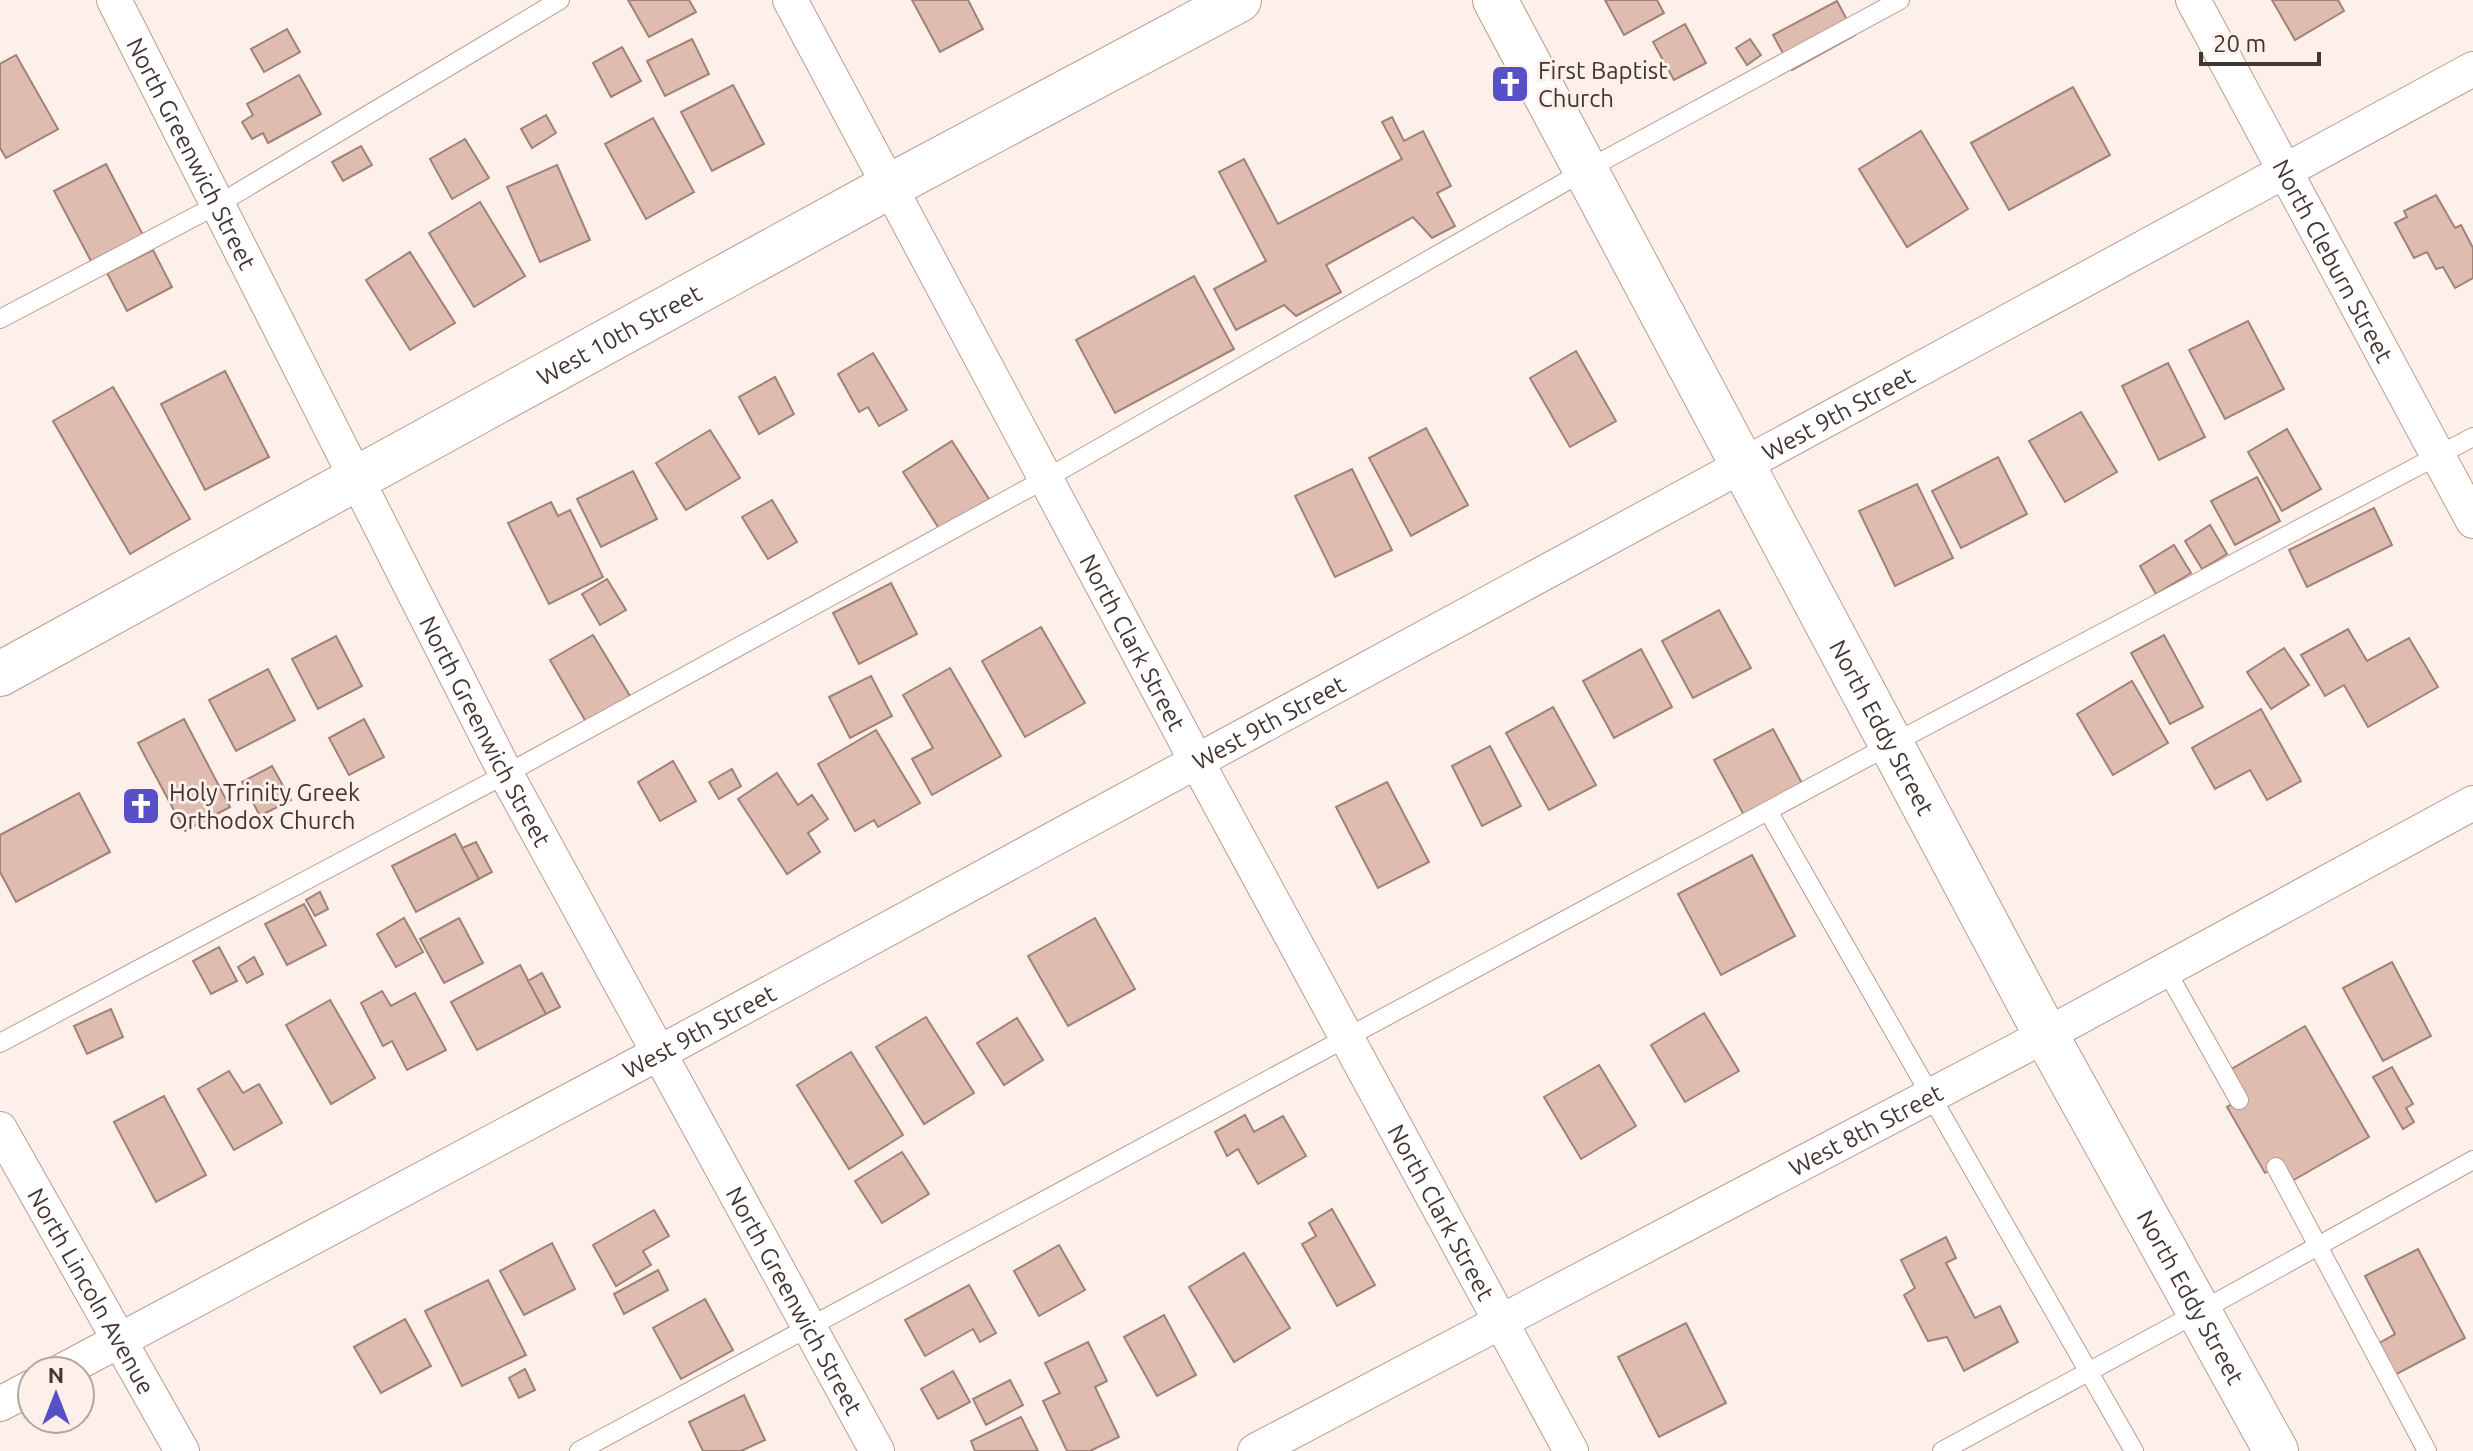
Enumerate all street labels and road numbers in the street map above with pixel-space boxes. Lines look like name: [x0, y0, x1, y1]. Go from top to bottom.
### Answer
street label: North Greenwich Street: [122, 33, 262, 274]
street label: North Cleburn Street: [2268, 155, 2399, 367]
street label: West 10th Street: [532, 278, 706, 390]
street label: West 9th Street: [1757, 361, 1920, 466]
street label: North Clark Street: [1075, 549, 1191, 735]
street label: North Greenwich Street: [415, 611, 557, 851]
street label: North Eddy Street: [1825, 635, 1940, 820]
street label: West 9th Street: [1188, 670, 1350, 775]
street label: West 9th Street: [618, 979, 781, 1083]
street label: West 8th Street: [1784, 1078, 1948, 1181]
street label: North Clark Street: [1383, 1119, 1500, 1305]
street label: North Lincoln Avenue: [20, 1182, 162, 1398]
street label: North Greenwich Street: [721, 1182, 868, 1420]
street label: North Eddy Street: [2132, 1205, 2250, 1389]

